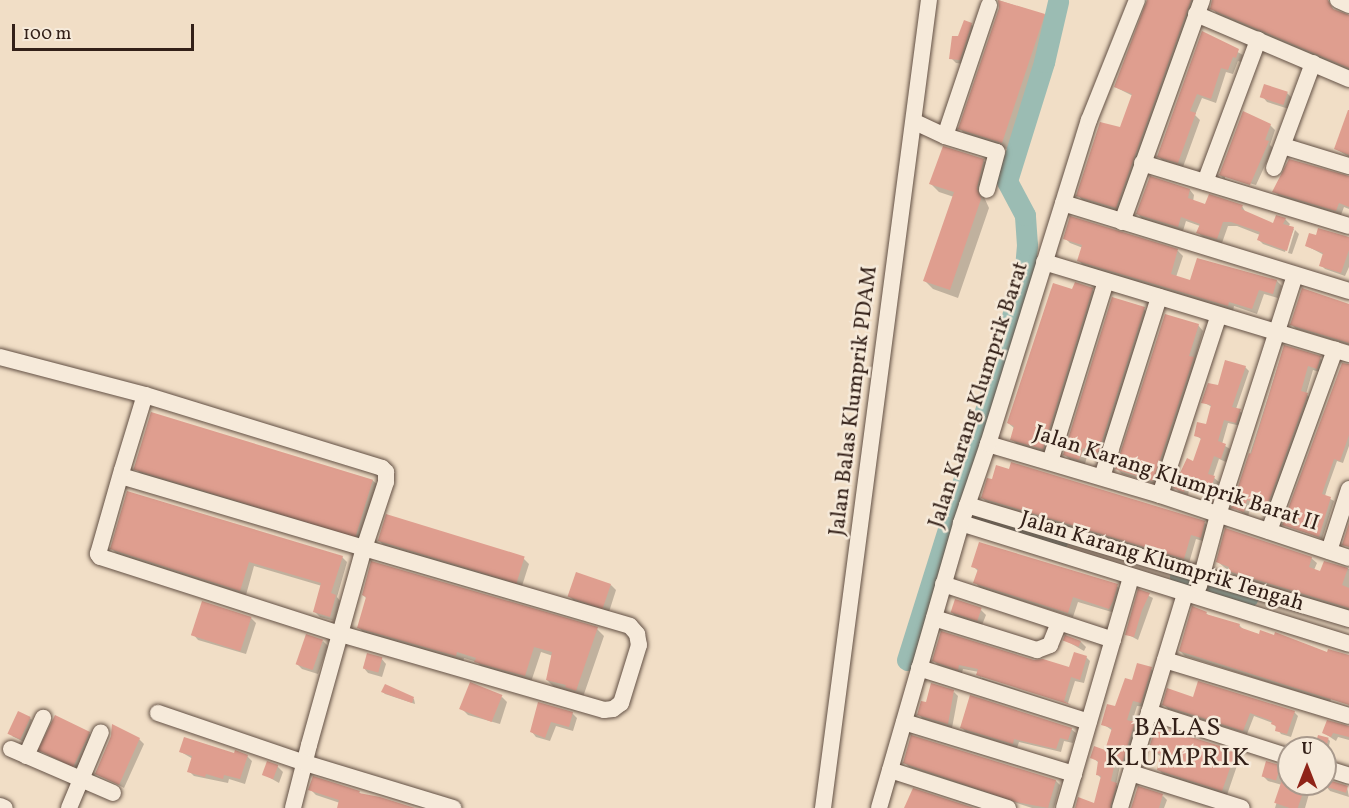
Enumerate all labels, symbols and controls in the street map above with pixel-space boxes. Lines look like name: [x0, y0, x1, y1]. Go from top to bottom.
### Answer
scale bar: [15, 12, 196, 50]
text: 100 m: [23, 22, 72, 47]
street label: Jalan Karang Klumprik Barat: [923, 258, 1035, 532]
street label: Jalan Balas Klumprik PDAM: [824, 264, 884, 538]
street label: Jalan Karang Klumprik Barat II: [1030, 420, 1322, 538]
street label: Jalan Karang Klumprik Tengah: [1016, 506, 1308, 618]
district label: BALAS KLUMPRIK: [1105, 713, 1251, 774]
north arrow: [1277, 736, 1337, 796]
text: U: [1302, 739, 1312, 761]

